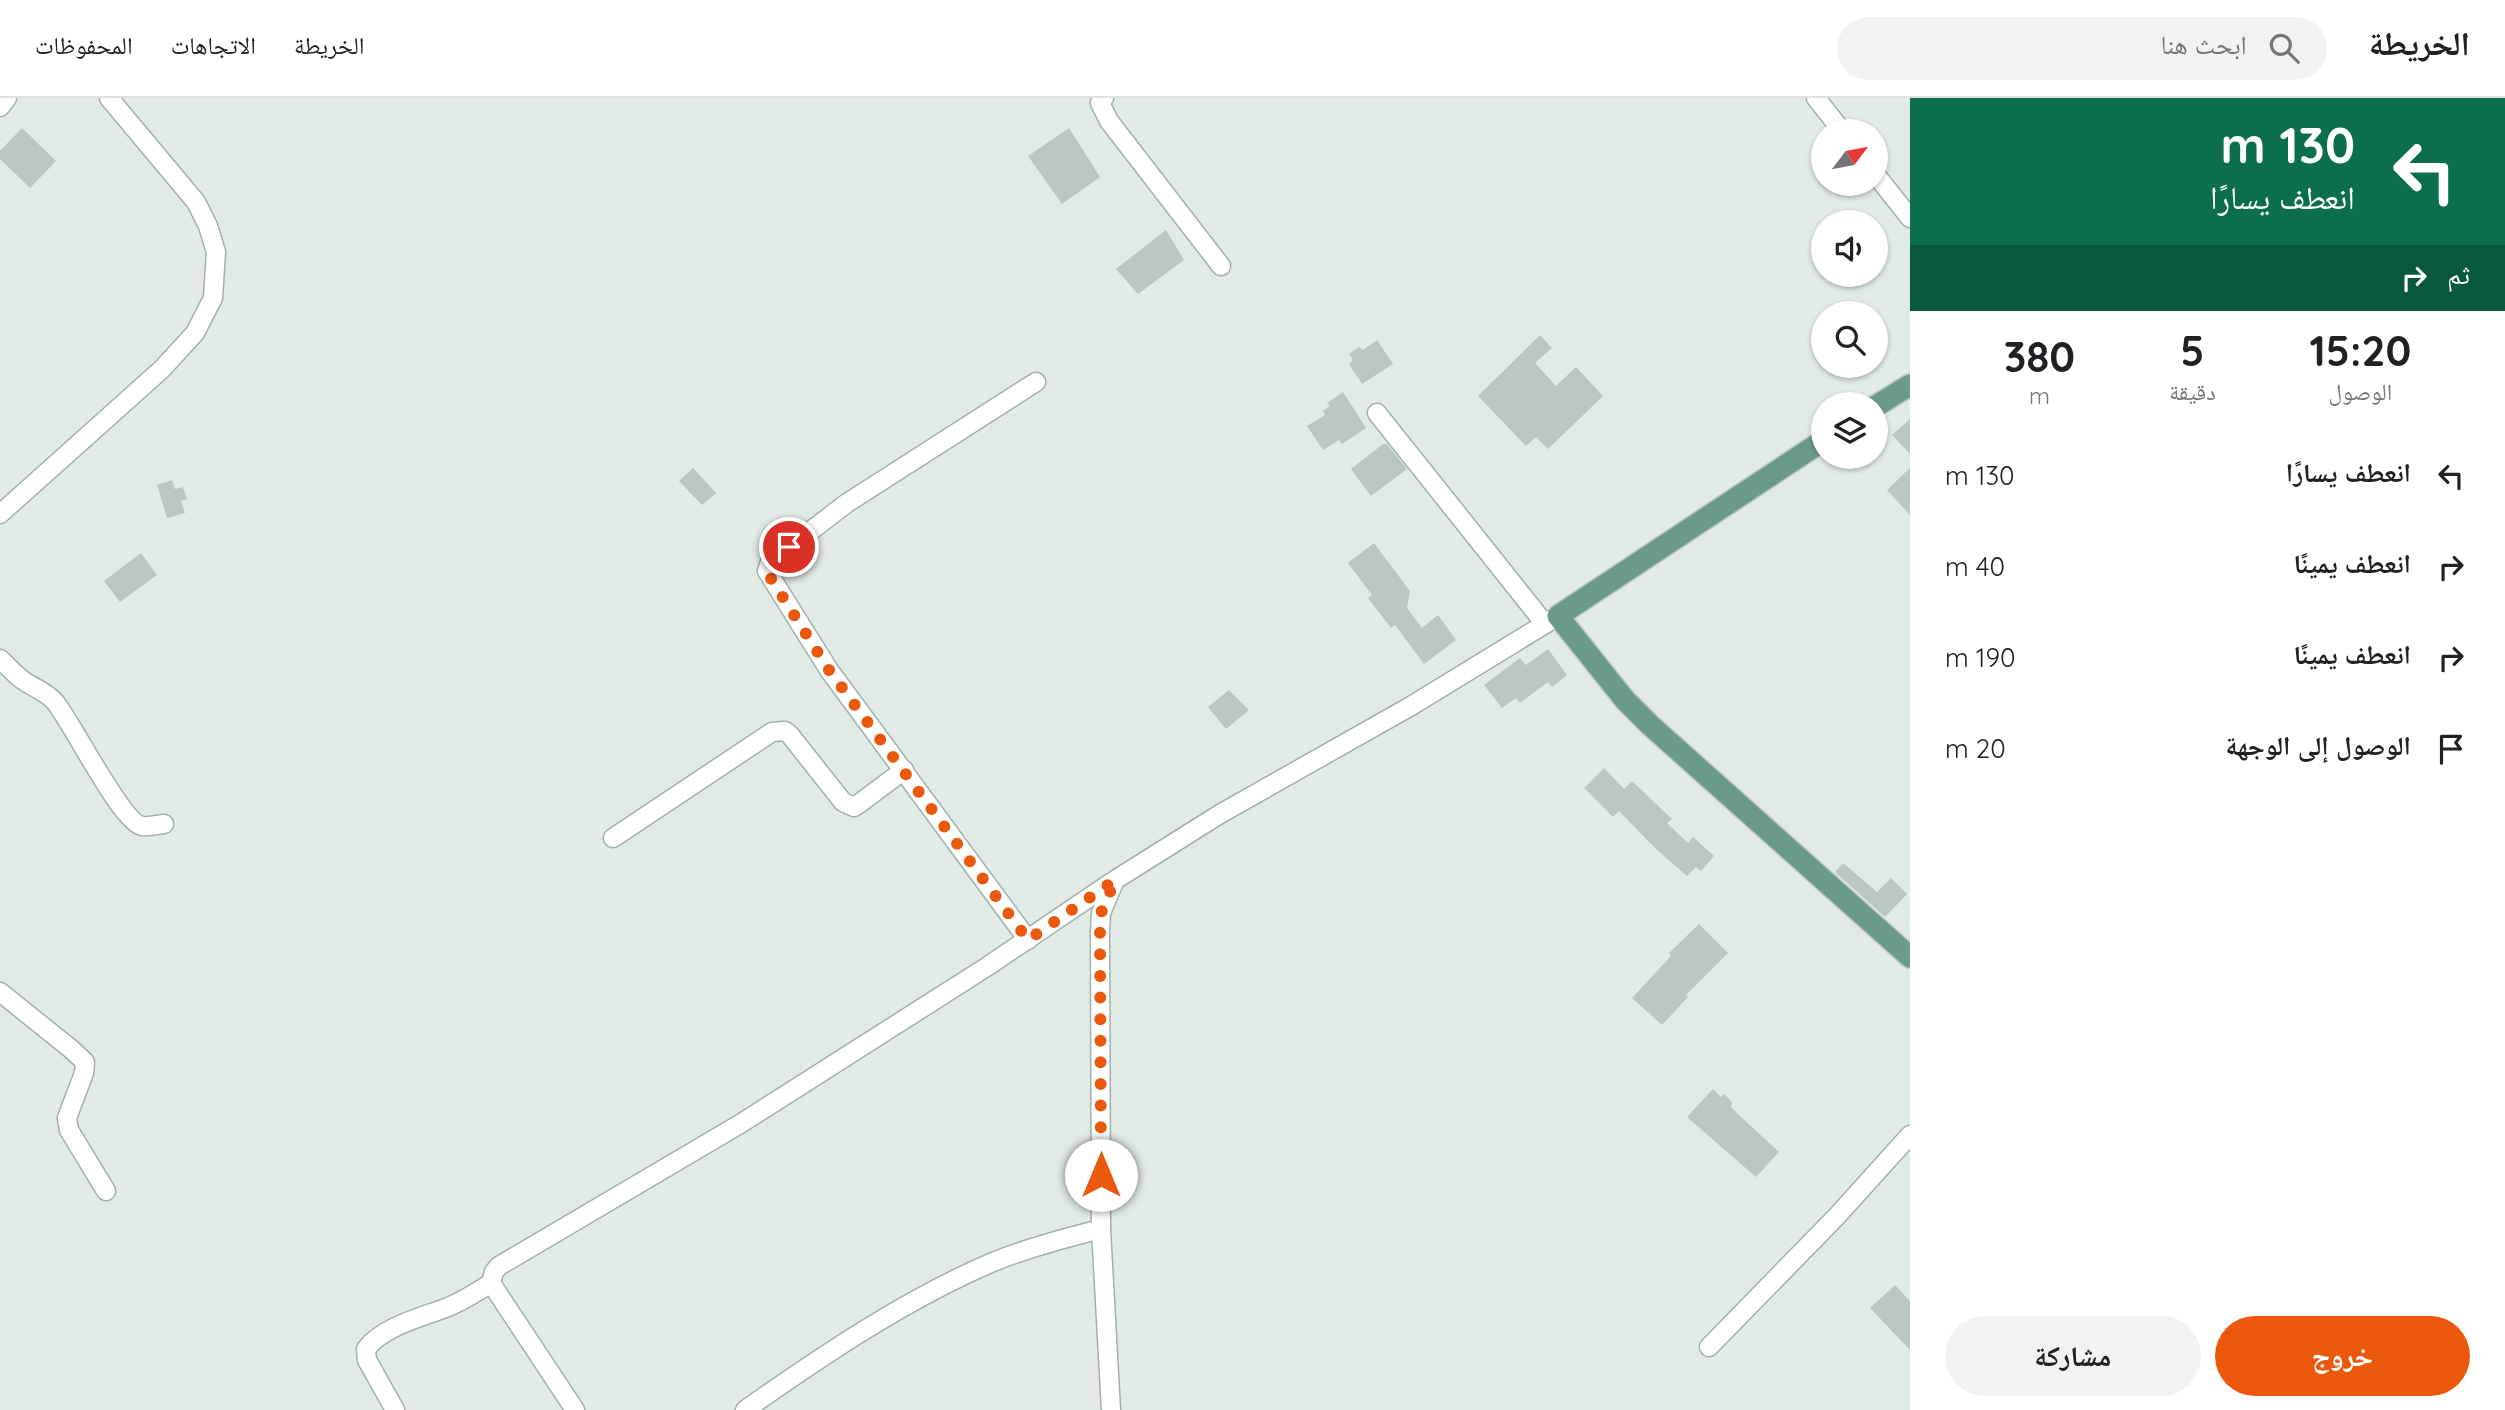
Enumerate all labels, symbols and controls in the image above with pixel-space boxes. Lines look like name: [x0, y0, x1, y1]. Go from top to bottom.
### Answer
search box: [1837, 17, 2327, 80]
text: الخريطة: [2369, 22, 2470, 63]
text: ابحث هنا: [2160, 28, 2247, 61]
icon: search: [2265, 29, 2303, 67]
text: المحفوظات: [35, 30, 133, 60]
text: الاتجاهات: [171, 30, 256, 60]
text: الخريطة: [294, 30, 365, 60]
text: 130 m: [2221, 114, 2355, 175]
north arrow: [1811, 119, 1888, 196]
map controls: [1811, 119, 1888, 469]
icon: left: [2379, 126, 2470, 217]
text: انعطف يسارًا: [2210, 177, 2355, 217]
button: sound: [1811, 210, 1888, 287]
text: ثم: [2447, 258, 2470, 291]
icon: right: [2395, 259, 2433, 297]
button: search: [1811, 301, 1888, 378]
text: 5: [2180, 324, 2204, 377]
text: 15:20: [2310, 324, 2411, 377]
text: 380: [2004, 330, 2075, 383]
text: دقيقة: [2169, 377, 2216, 406]
text: الوصول: [2329, 377, 2392, 406]
text: m: [2029, 381, 2050, 410]
button: layers: [1811, 392, 1888, 469]
text: انعطف يسارًا: [2286, 456, 2411, 489]
icon: left: [2432, 457, 2470, 495]
text: 130 m: [1945, 459, 2015, 492]
pin: [759, 517, 819, 577]
icon: arrive: [770, 528, 808, 566]
text: انعطف يمينًا: [2293, 547, 2411, 580]
icon: right: [2432, 548, 2470, 586]
text: 40 m: [1945, 550, 2005, 583]
text: انعطف يمينًا: [2293, 638, 2411, 671]
icon: right: [2432, 639, 2470, 677]
text: 190 m: [1945, 641, 2015, 674]
text: الوصول إلى الوجهة: [2225, 729, 2411, 762]
icon: arrive: [2432, 730, 2470, 768]
text: 20 m: [1945, 732, 2006, 765]
position arrow: [1064, 1138, 1138, 1212]
button: مشاركة: [1945, 1316, 2201, 1396]
button: خروج: [2215, 1316, 2470, 1396]

